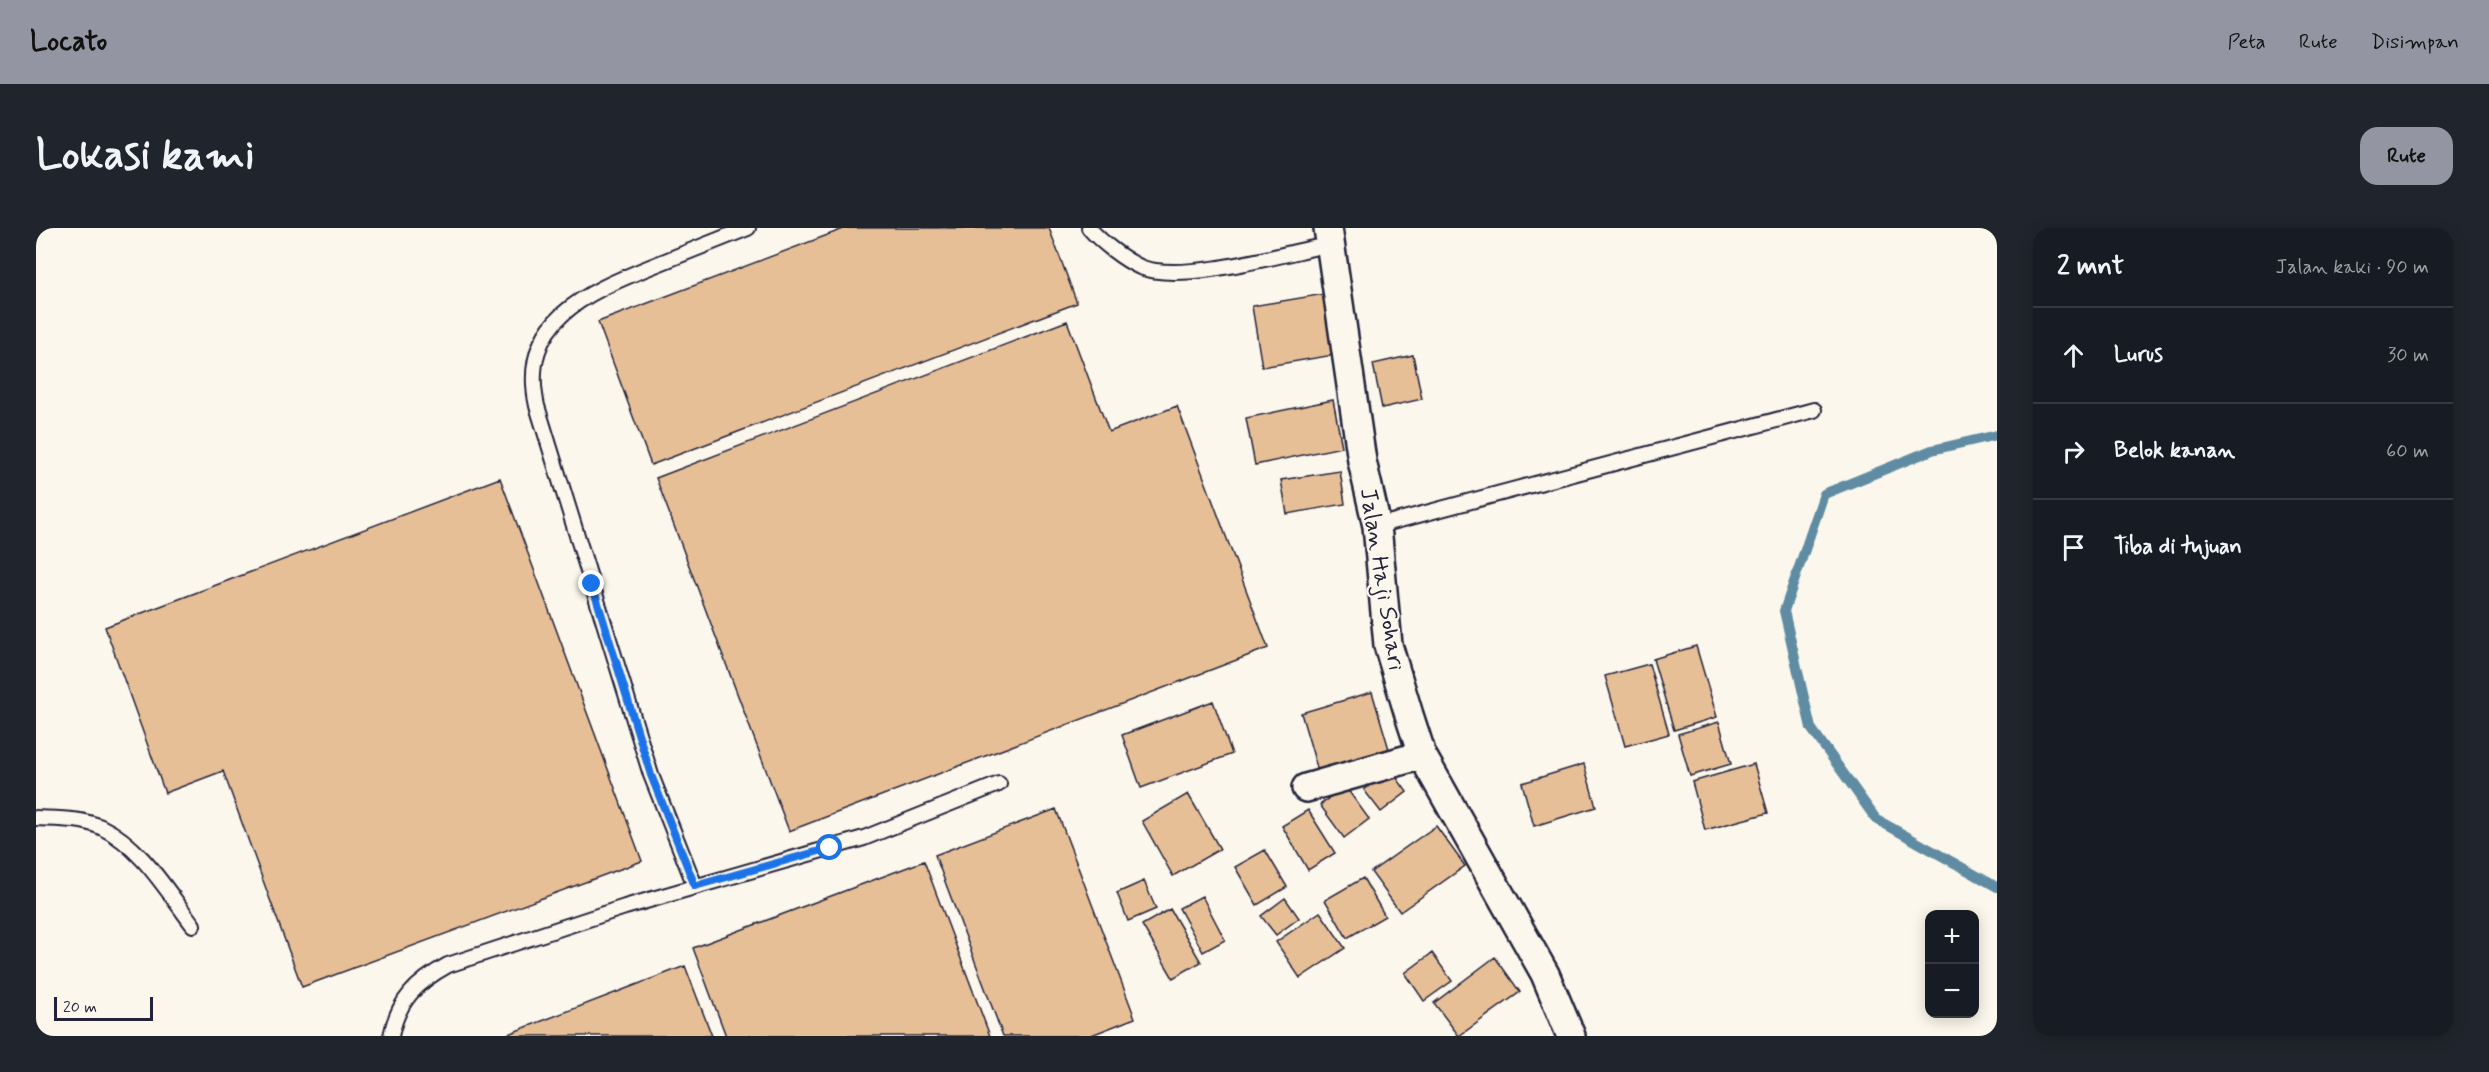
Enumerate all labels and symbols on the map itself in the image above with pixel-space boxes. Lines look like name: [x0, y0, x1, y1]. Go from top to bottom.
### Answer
street label: Jalan Haji Sohari: [1352, 486, 1411, 673]
route end: [578, 570, 604, 596]
route start: [816, 834, 842, 860]
scale bar: [54, 994, 153, 1022]

